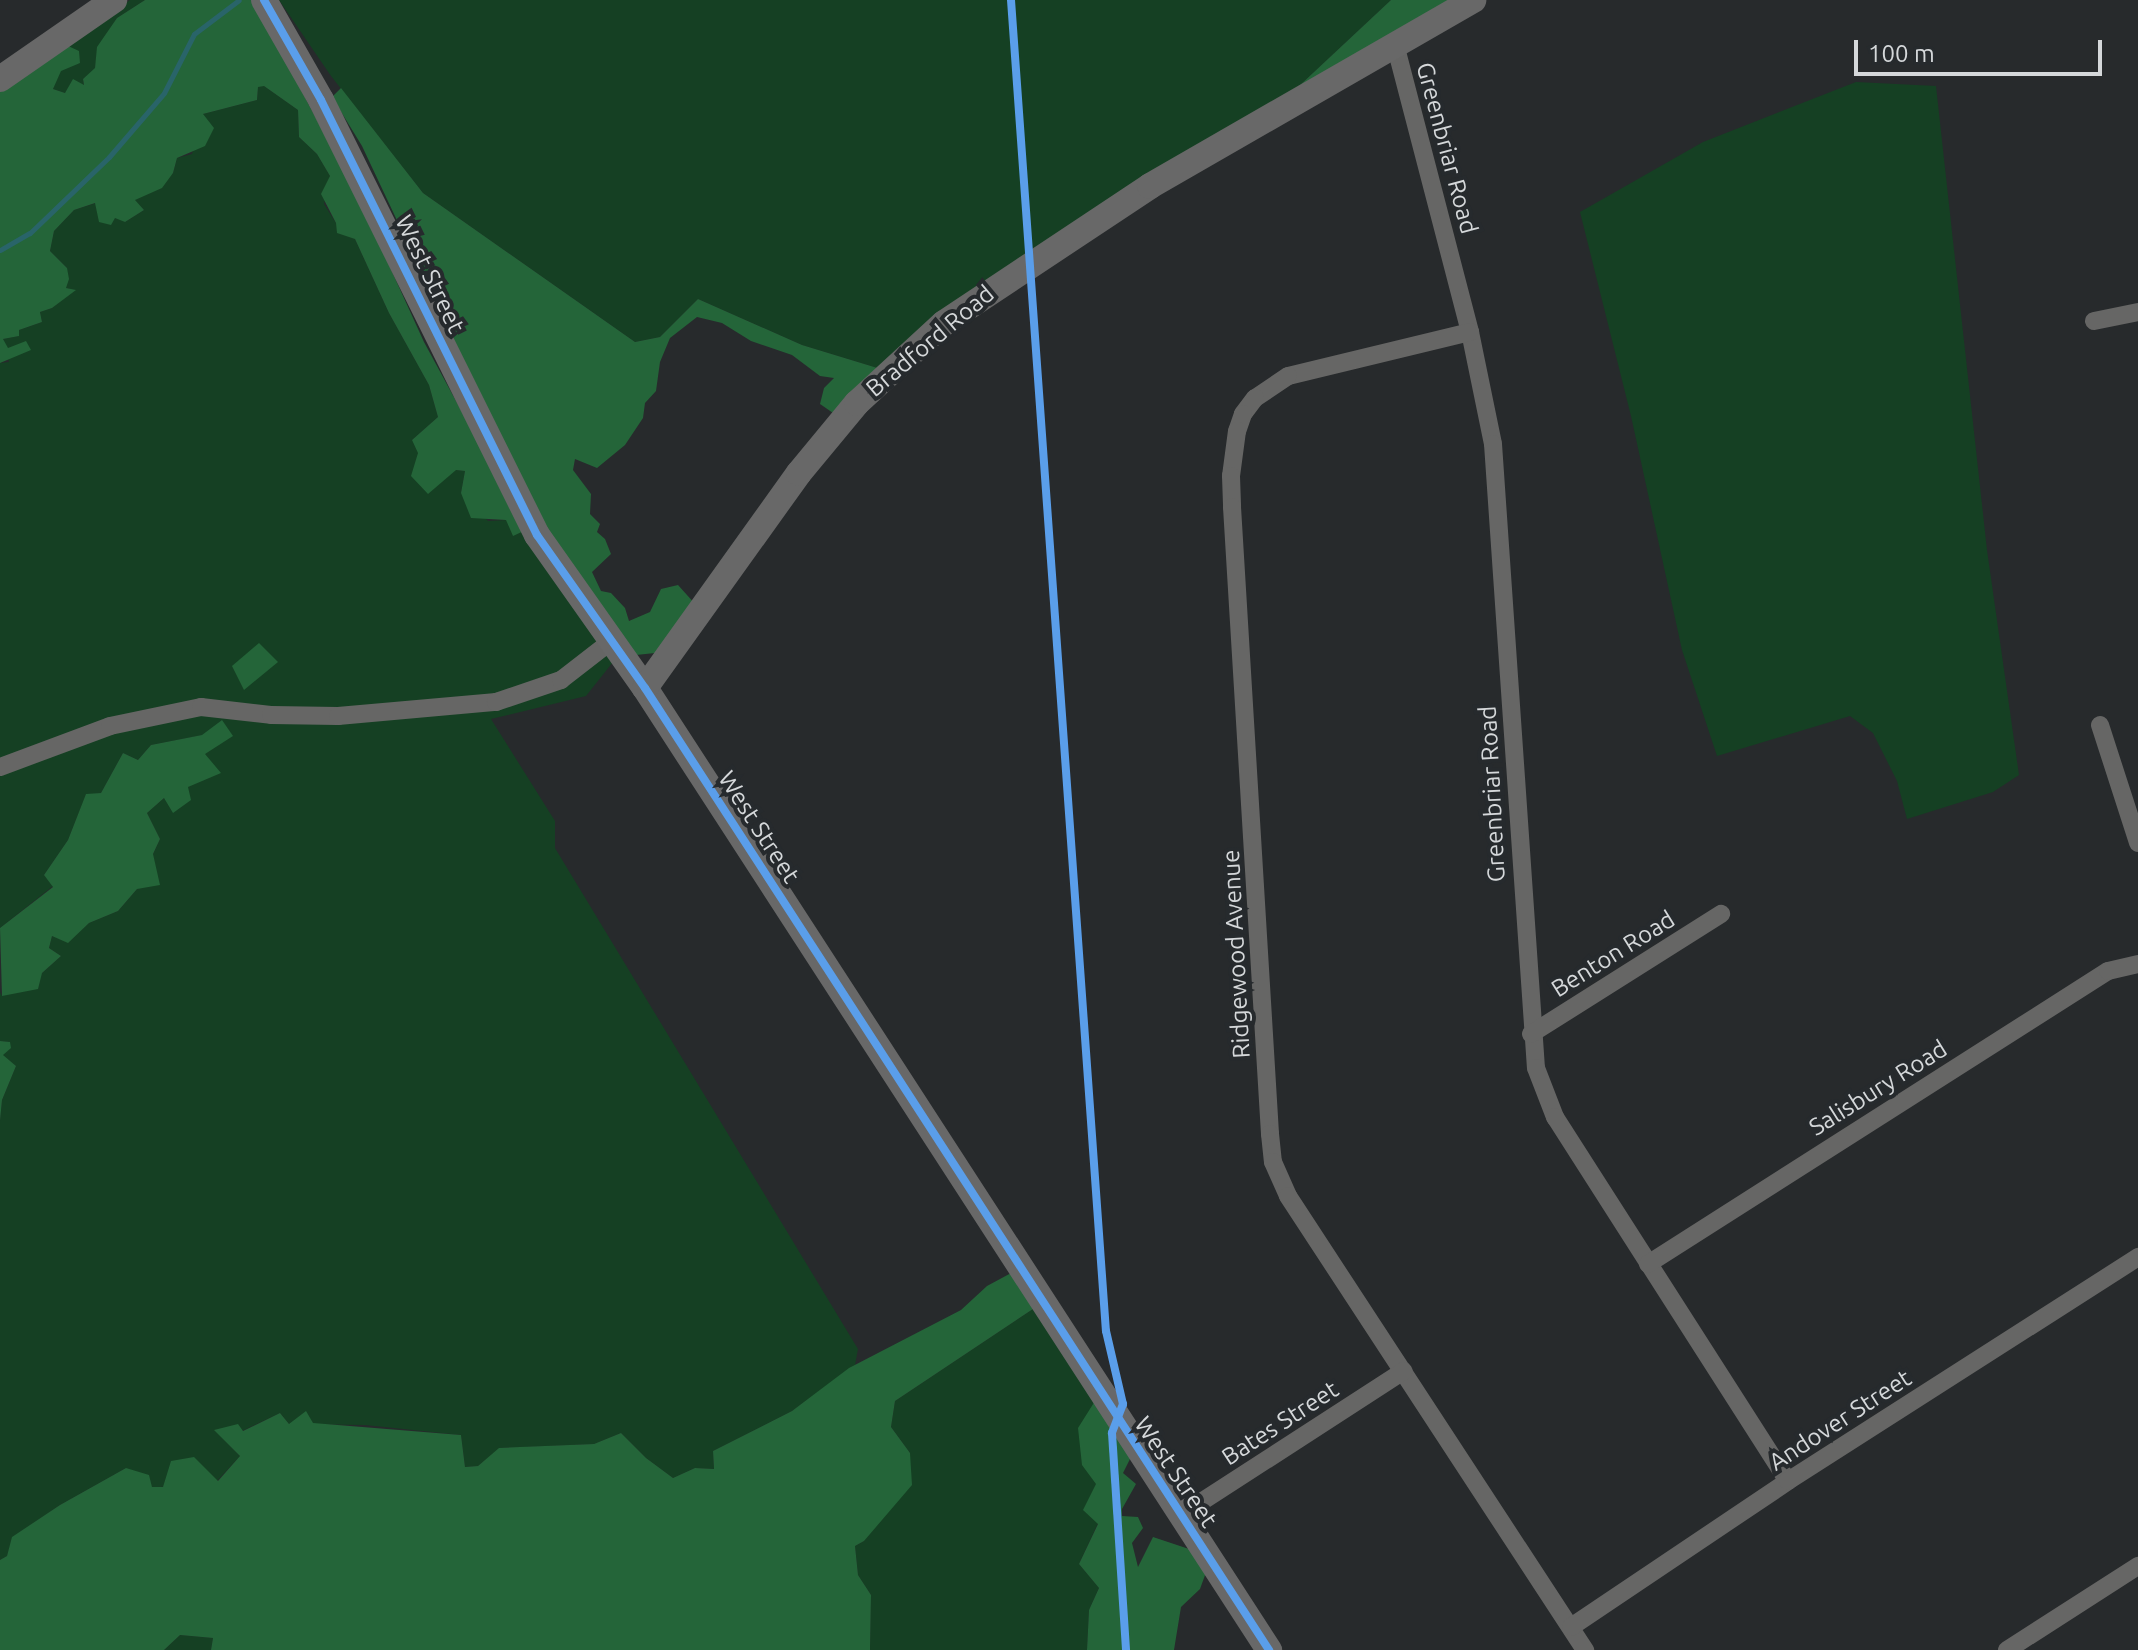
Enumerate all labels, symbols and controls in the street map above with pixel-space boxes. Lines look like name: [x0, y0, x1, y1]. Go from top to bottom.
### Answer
scale bar: [1858, 24, 2106, 74]
text: 100 m: [1868, 40, 1935, 67]
street label: Greenbriar Road: [1410, 59, 1484, 237]
street label: West Street: [389, 210, 471, 338]
street label: Bradford Road: [860, 279, 1000, 403]
street label: Greenbriar Road: [1473, 705, 1511, 883]
street label: West Street: [712, 766, 806, 888]
street label: Ridgewood Avenue: [1216, 849, 1256, 1059]
street label: Benton Road: [1546, 905, 1680, 1003]
street label: Salisbury Road: [1804, 1034, 1952, 1142]
street label: Andover Street: [1763, 1363, 1917, 1477]
street label: Bates Street: [1216, 1375, 1344, 1471]
street label: West Street: [1128, 1411, 1224, 1533]

